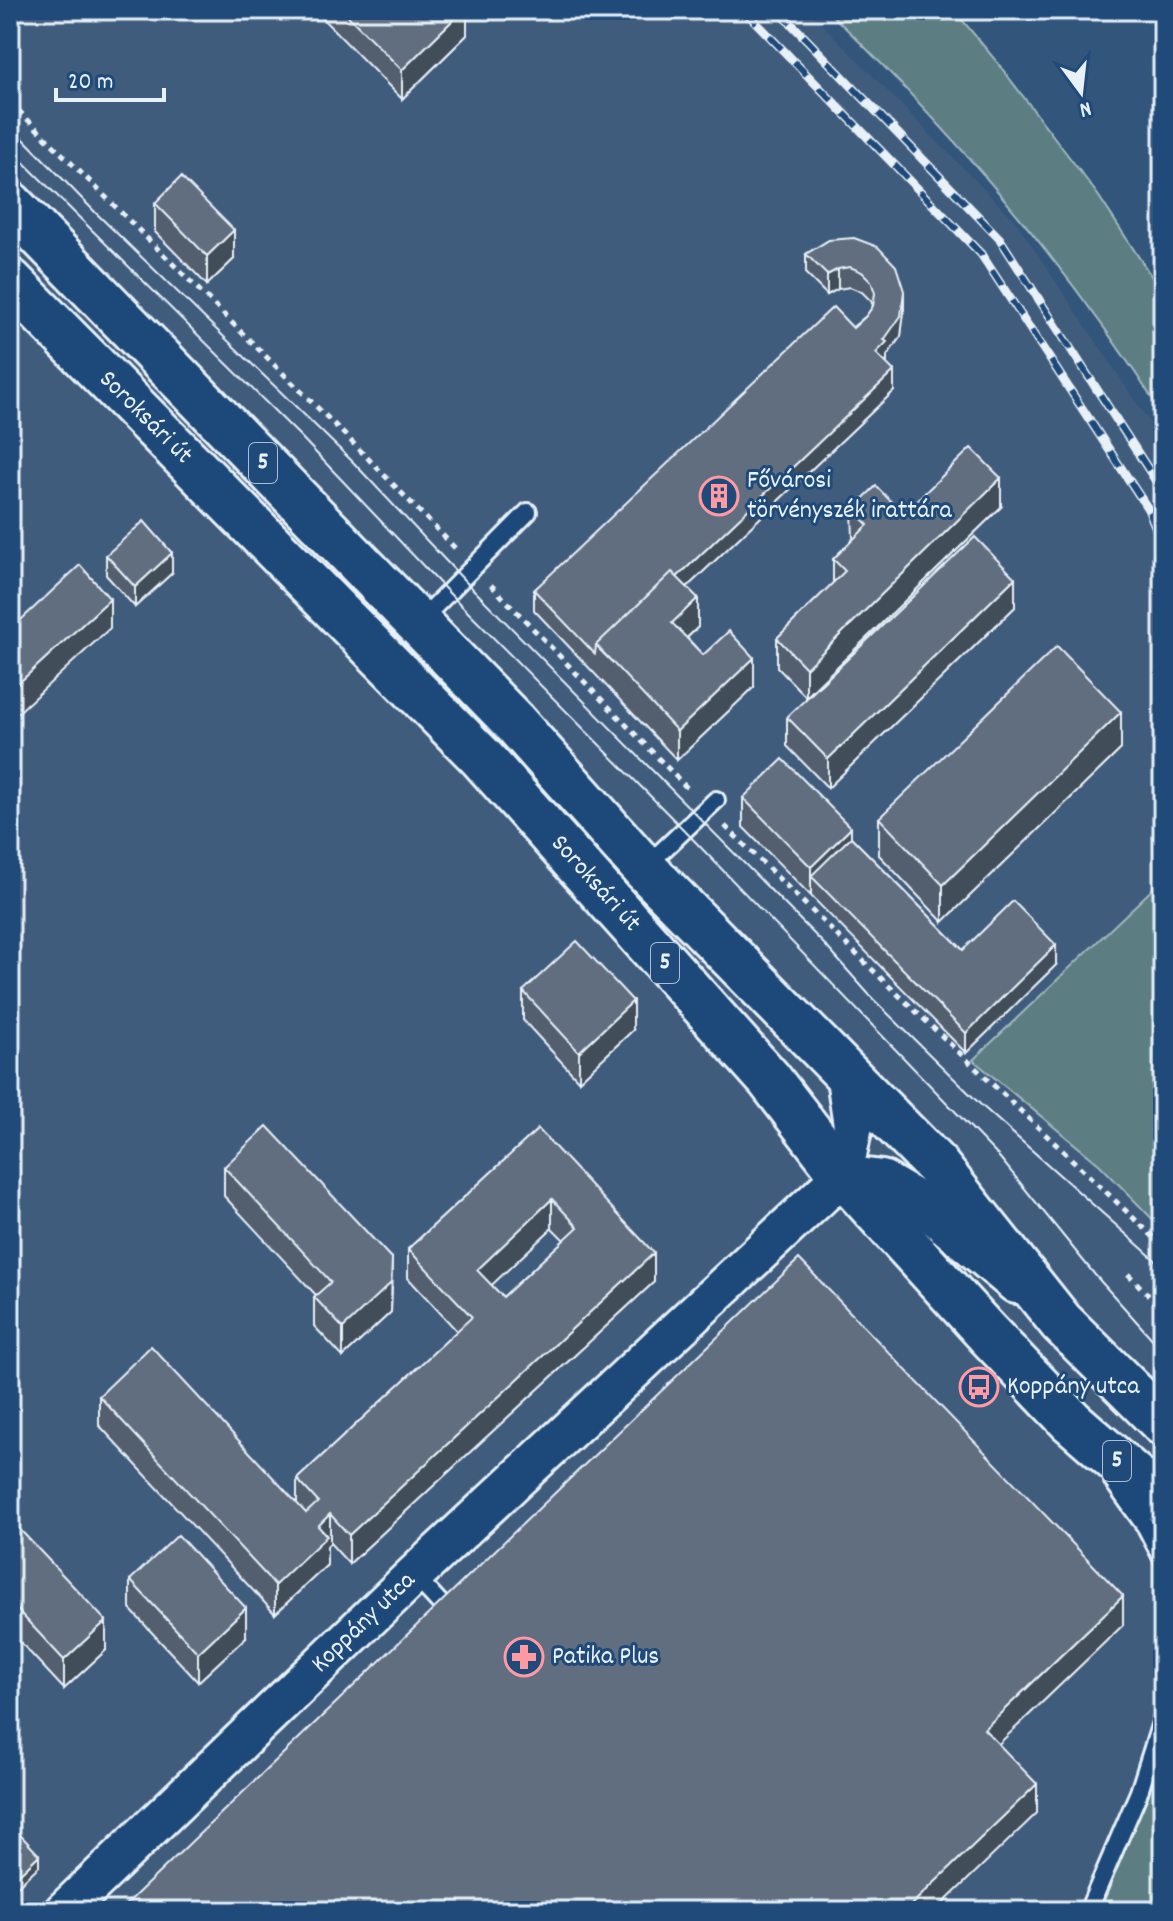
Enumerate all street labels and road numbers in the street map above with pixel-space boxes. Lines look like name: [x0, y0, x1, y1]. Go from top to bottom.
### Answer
street label: Soroksári út: [89, 362, 201, 474]
road number: 5: [249, 443, 277, 483]
street label: Soroksári út: [541, 827, 649, 941]
road number: 5: [651, 943, 679, 983]
road number: 5: [1103, 1441, 1131, 1481]
street label: Koppány utca: [303, 1563, 425, 1682]

